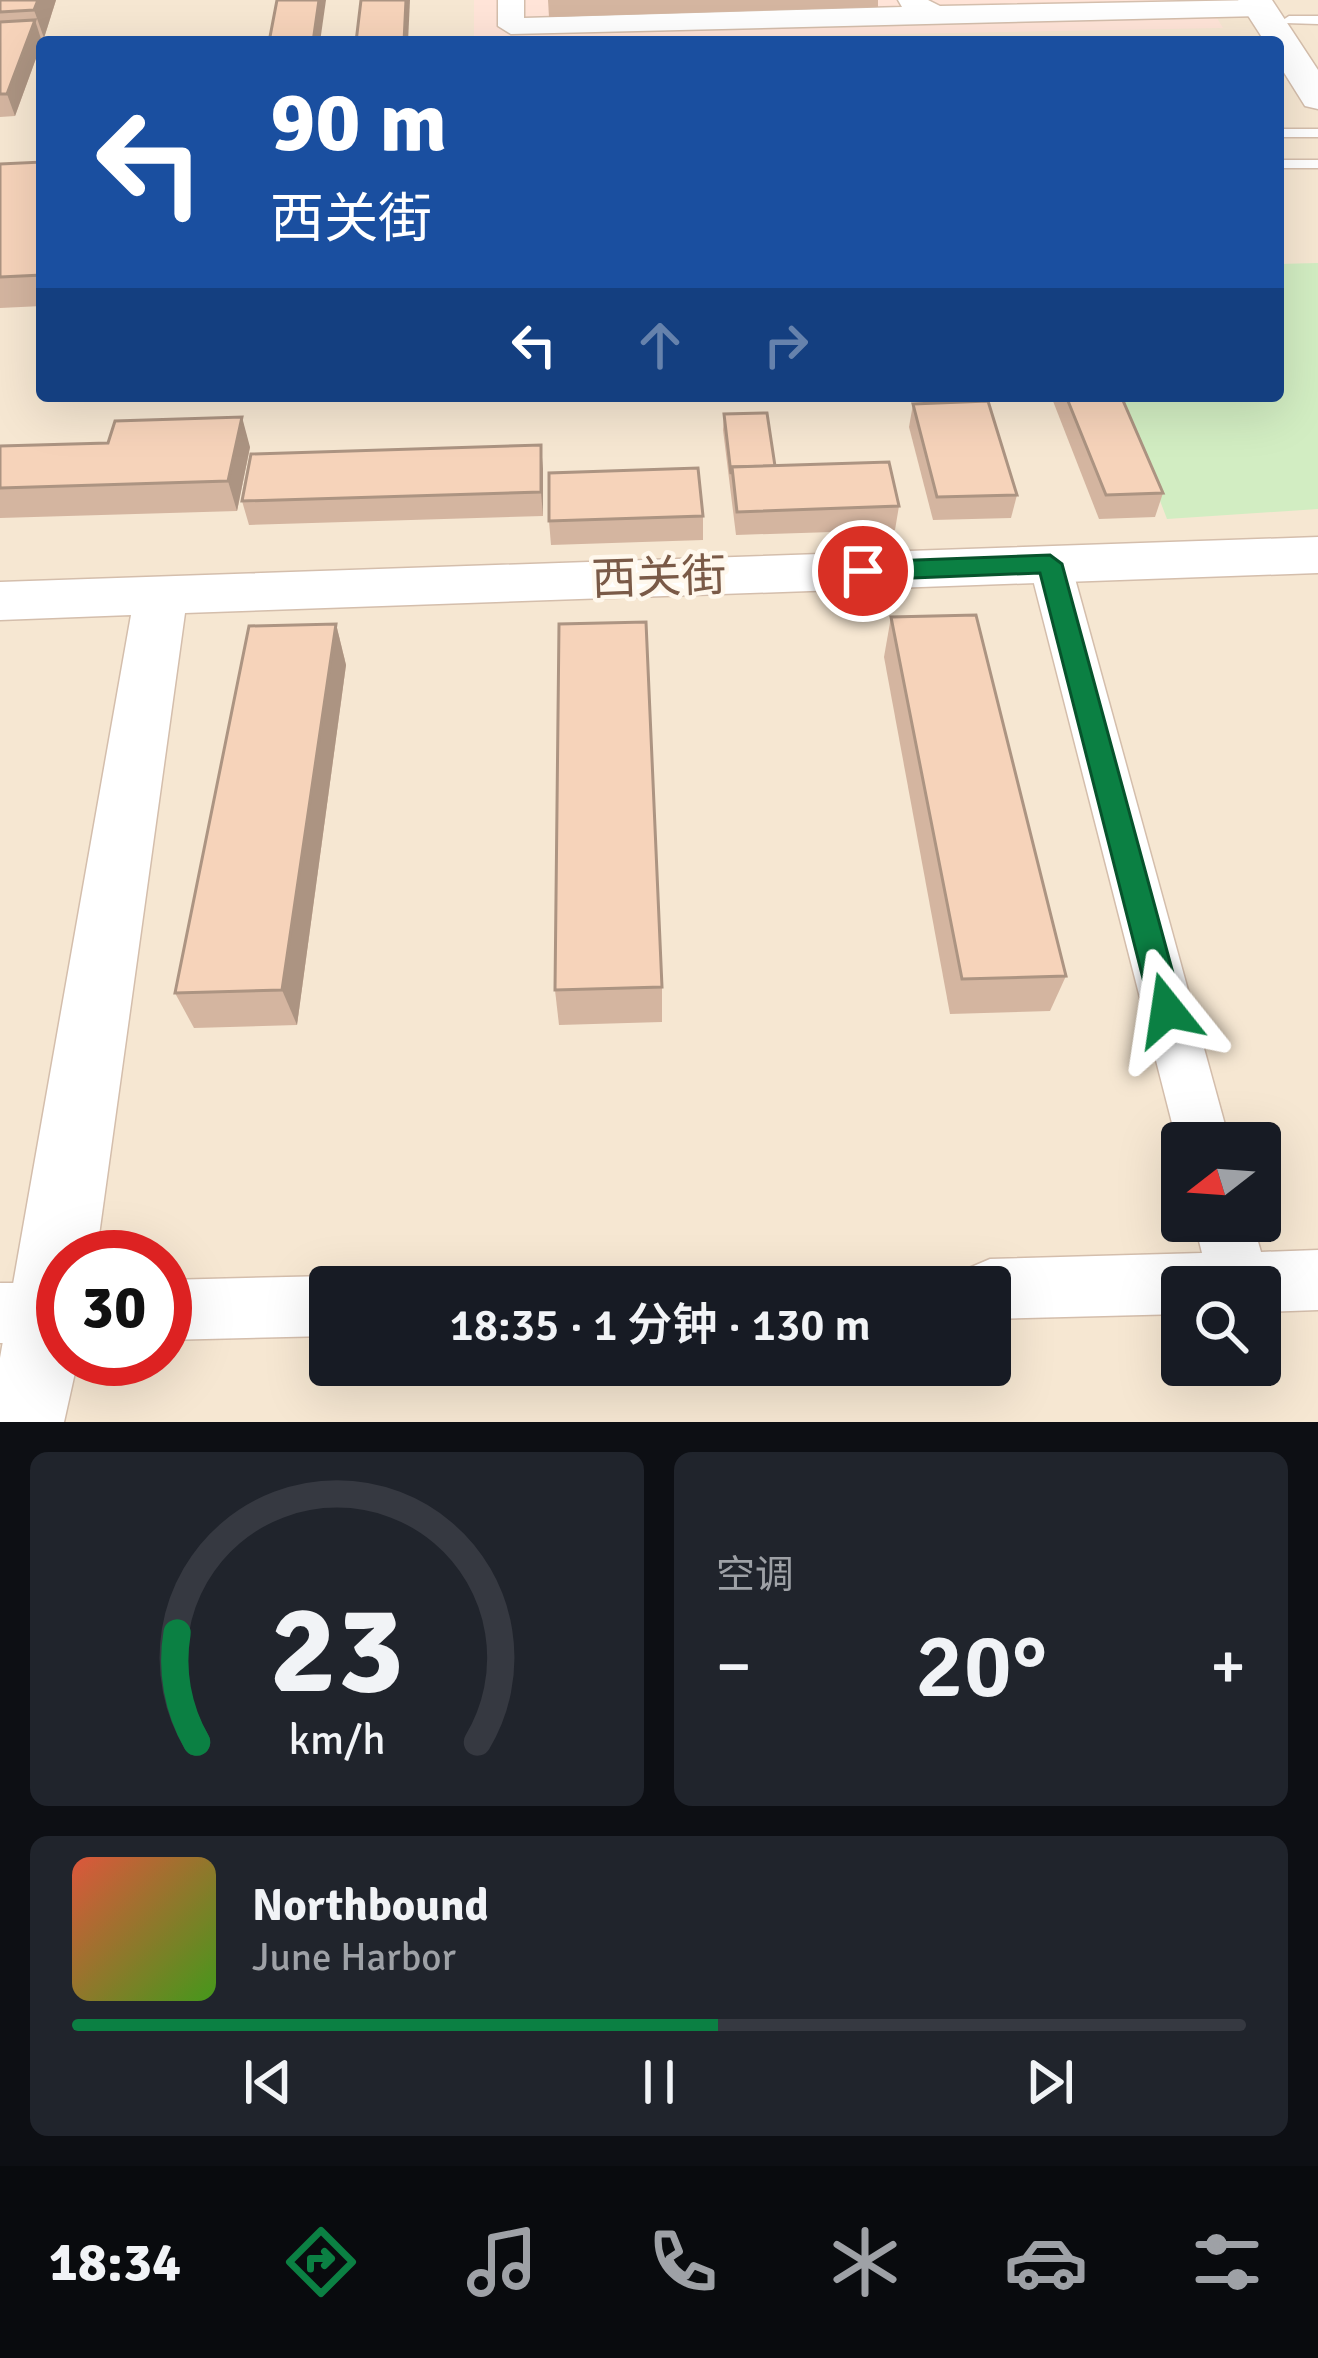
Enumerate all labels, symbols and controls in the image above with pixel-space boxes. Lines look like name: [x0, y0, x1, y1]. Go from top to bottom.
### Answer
text: 90 m: [270, 71, 447, 175]
icon: left: [72, 84, 228, 240]
text: 西关街: [270, 186, 432, 253]
icon: left: [501, 312, 567, 378]
icon: ahead: [627, 312, 693, 378]
icon: right: [753, 312, 819, 378]
pin: [812, 520, 914, 622]
icon: arrive: [830, 538, 896, 604]
street label: 西关街: [591, 548, 727, 608]
position arrow: [1104, 947, 1230, 1073]
north arrow: [1161, 1122, 1281, 1242]
map controls: [1161, 1122, 1281, 1386]
speed limit sign: 30: [36, 1230, 192, 1386]
button: search: [1161, 1266, 1281, 1386]
text: 18:35 · 1 分钟 · 130 m: [449, 1298, 871, 1353]
text: 空调: [716, 1551, 794, 1599]
text: 23: [270, 1574, 404, 1727]
text: 20°: [915, 1611, 1047, 1722]
text: −: [716, 1626, 752, 1707]
text: +: [1210, 1626, 1246, 1707]
text: km/h: [288, 1714, 386, 1767]
text: Northbound: [252, 1878, 489, 1933]
text: June Harbor: [252, 1933, 456, 1981]
icon: previous: [235, 2049, 301, 2115]
icon: pause: [626, 2049, 692, 2115]
icon: next: [1017, 2049, 1083, 2115]
icon: directions: [279, 2220, 363, 2304]
icon: music: [460, 2220, 544, 2304]
icon: phone: [641, 2220, 725, 2304]
icon: climate: [823, 2220, 907, 2304]
icon: car: [1004, 2220, 1088, 2304]
icon: filters: [1185, 2220, 1269, 2304]
text: 18:34: [49, 2229, 181, 2296]

